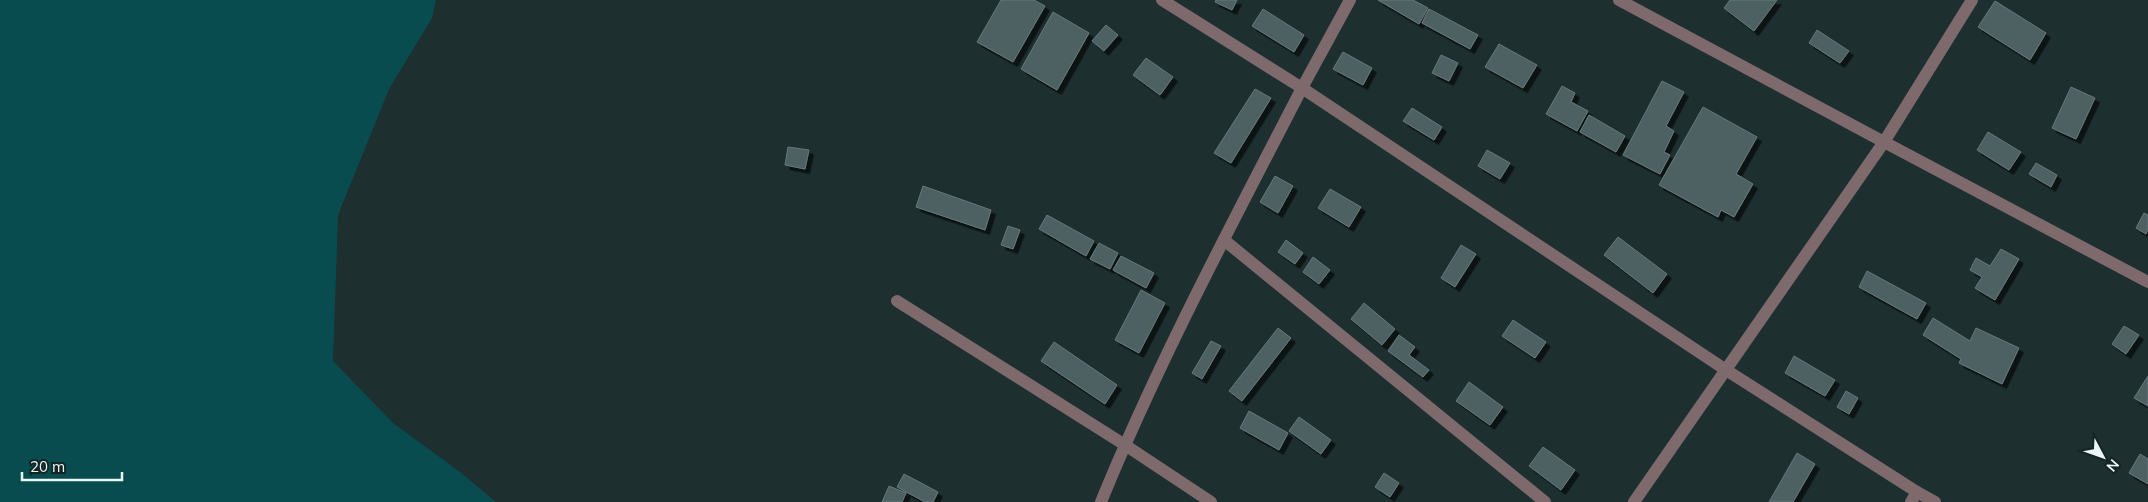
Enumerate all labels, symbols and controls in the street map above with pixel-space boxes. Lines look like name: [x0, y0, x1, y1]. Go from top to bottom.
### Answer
north arrow: [2078, 432, 2128, 482]
scale bar: [22, 450, 122, 482]
text: N: [2103, 456, 2123, 475]
text: 20 m: [30, 457, 65, 476]

